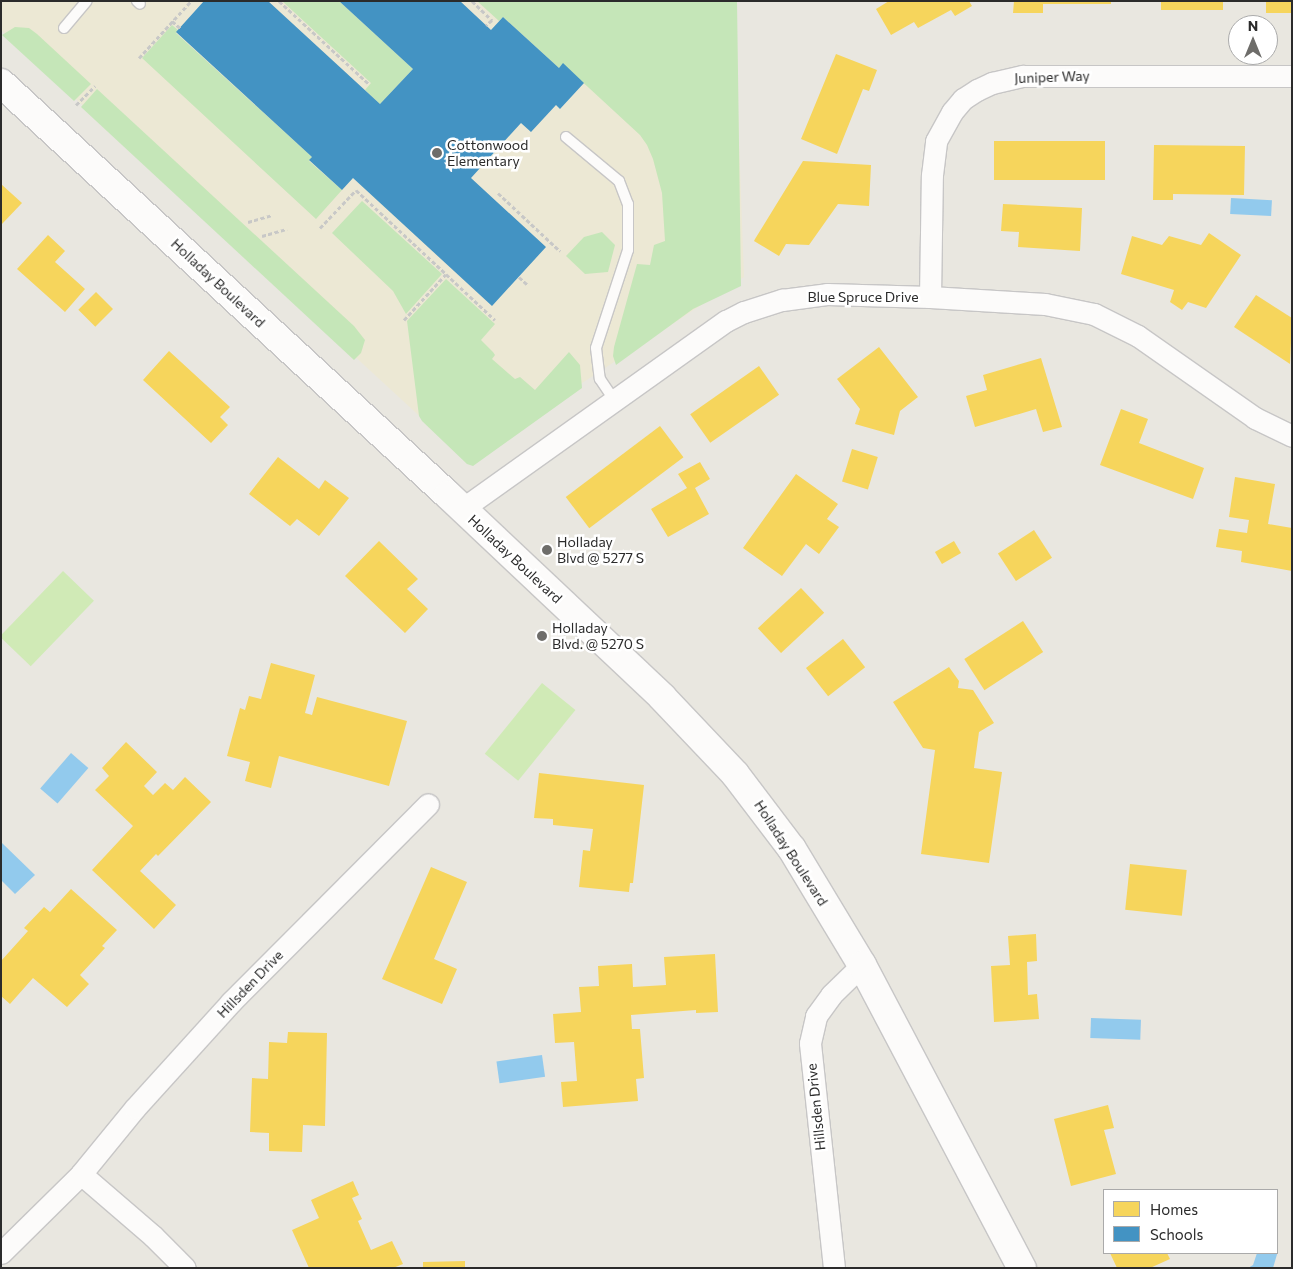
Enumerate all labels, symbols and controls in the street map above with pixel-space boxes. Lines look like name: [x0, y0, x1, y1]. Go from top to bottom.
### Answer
north arrow: [1228, 15, 1278, 65]
text: N: [1248, 17, 1258, 34]
street label: Juniper Way: [1014, 67, 1090, 87]
place label: Cottonwood Elementary: [447, 137, 528, 170]
marker: Cottonwood Elementary: [431, 147, 443, 159]
street label: Holladay Boulevard: [168, 235, 268, 331]
street label: Blue Spruce Drive: [807, 289, 919, 305]
street label: Holladay Boulevard: [465, 511, 565, 607]
place label: Holladay Blvd @ 5277 S: [557, 534, 644, 566]
marker: Holladay Blvd @ 5277 S: [541, 544, 553, 556]
place label: Holladay Blvd. @ 5270 S: [552, 620, 644, 652]
marker: Holladay Blvd. @ 5270 S: [536, 630, 548, 642]
street label: Holladay Boulevard: [751, 797, 831, 909]
street label: Hillsden Drive: [214, 947, 286, 1021]
street label: Hillsden Drive: [803, 1063, 829, 1151]
legend: [1103, 1189, 1278, 1254]
text: Homes: [1150, 1200, 1198, 1218]
text: Schools: [1150, 1225, 1203, 1243]

